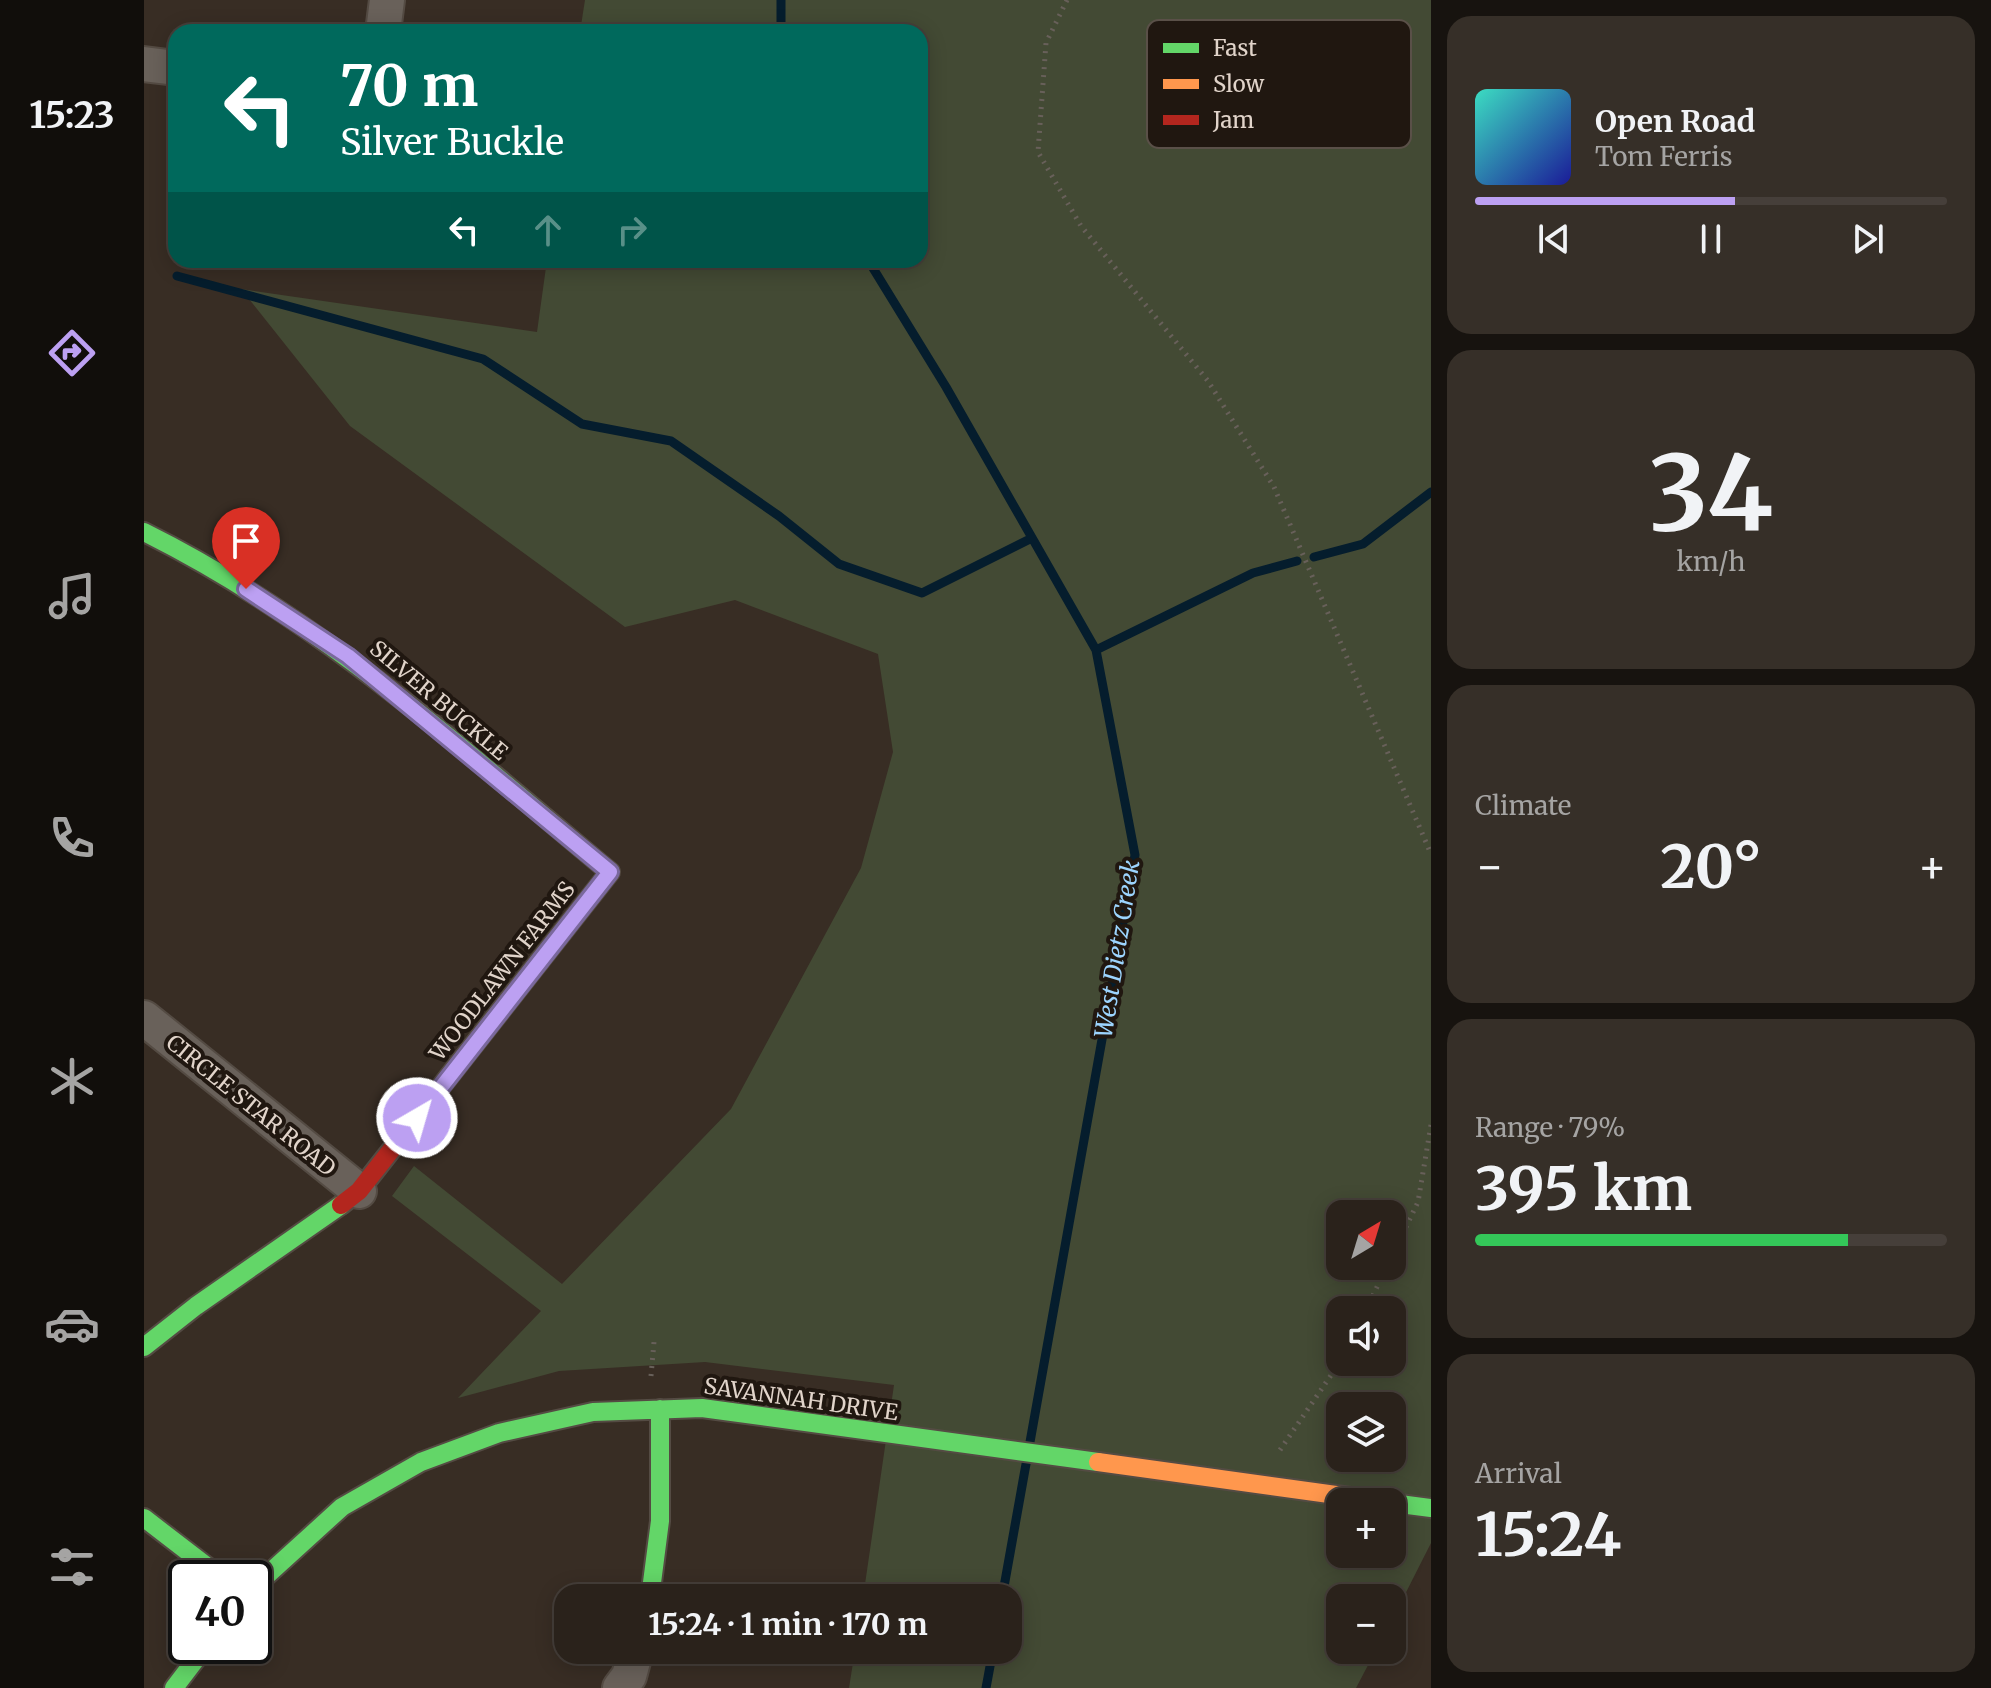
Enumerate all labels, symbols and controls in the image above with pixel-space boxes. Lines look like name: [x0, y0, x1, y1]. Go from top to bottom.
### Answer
legend: [1147, 20, 1411, 148]
text: Fast: [1213, 34, 1257, 62]
text: 70 m: [340, 51, 478, 121]
icon: left: [208, 56, 312, 160]
text: Slow: [1213, 70, 1264, 98]
text: 15:23: [29, 93, 115, 138]
text: Open Road: [1595, 102, 1755, 140]
text: Jam: [1212, 106, 1254, 134]
text: Silver Buckle: [340, 120, 564, 165]
text: Tom Ferris: [1595, 140, 1733, 173]
icon: left: [442, 208, 486, 252]
icon: ahead: [526, 208, 570, 252]
icon: right: [610, 208, 654, 252]
icon: previous: [1532, 217, 1576, 261]
icon: pause: [1689, 217, 1733, 261]
icon: next: [1846, 217, 1890, 261]
icon: directions: [44, 325, 100, 381]
text: 34: [1649, 428, 1773, 558]
pin: [212, 507, 280, 589]
icon: arrive: [224, 519, 268, 563]
text: km/h: [1677, 545, 1745, 578]
icon: music: [44, 568, 100, 624]
street label: SILVER BUCKLE: [364, 634, 514, 766]
text: Climate: [1475, 789, 1571, 822]
icon: phone: [44, 810, 100, 866]
text: 20°: [1660, 829, 1762, 904]
text: −: [1475, 839, 1504, 894]
text: +: [1918, 839, 1947, 894]
water label: West Dietz Creek: [1088, 858, 1146, 1040]
street label: WOODLAWN FARMS: [423, 876, 581, 1067]
street label: CIRCLE STAR ROAD: [161, 1028, 341, 1182]
icon: climate: [44, 1053, 100, 1109]
position arrow: [375, 1076, 459, 1160]
text: Range · 79%: [1475, 1111, 1625, 1144]
text: 395 km: [1475, 1151, 1692, 1226]
north arrow: [1326, 1200, 1406, 1280]
map controls: [1326, 1200, 1406, 1664]
icon: car: [44, 1296, 100, 1352]
button: sound: [1326, 1296, 1406, 1376]
street label: SAVANNAH DRIVE: [702, 1372, 900, 1426]
button: layers: [1326, 1392, 1406, 1472]
text: Arrival: [1475, 1457, 1562, 1490]
button: +: [1326, 1488, 1406, 1568]
text: 15:24: [1475, 1497, 1621, 1572]
icon: filters: [44, 1539, 100, 1595]
speed limit sign: 40: [168, 1560, 272, 1664]
button: −: [1326, 1584, 1406, 1664]
text: 15:24 · 1 min · 170 m: [648, 1605, 928, 1643]

